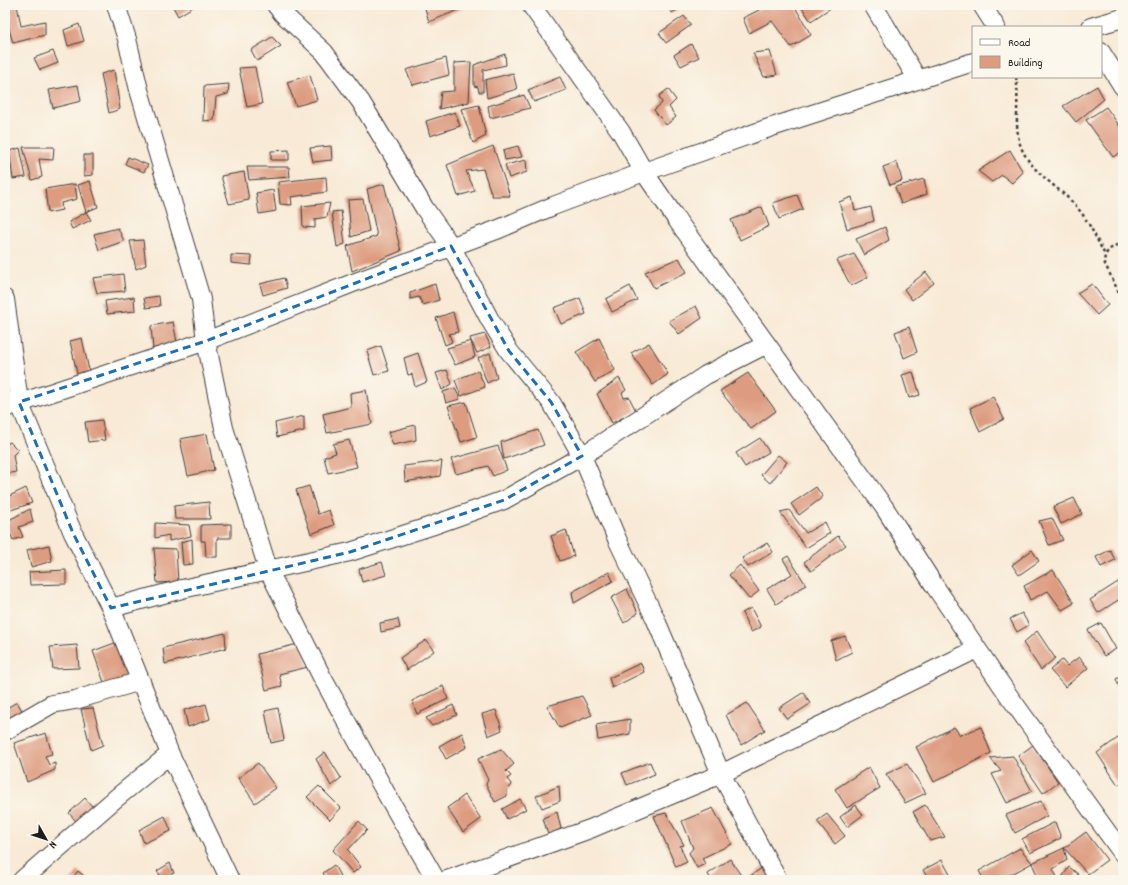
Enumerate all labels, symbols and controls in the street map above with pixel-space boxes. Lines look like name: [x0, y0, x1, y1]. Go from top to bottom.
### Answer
legend: [972, 26, 1102, 78]
text: Road: [1008, 35, 1030, 52]
text: Building: [1008, 55, 1043, 72]
north arrow: [26, 819, 66, 859]
text: N: [44, 837, 60, 852]

